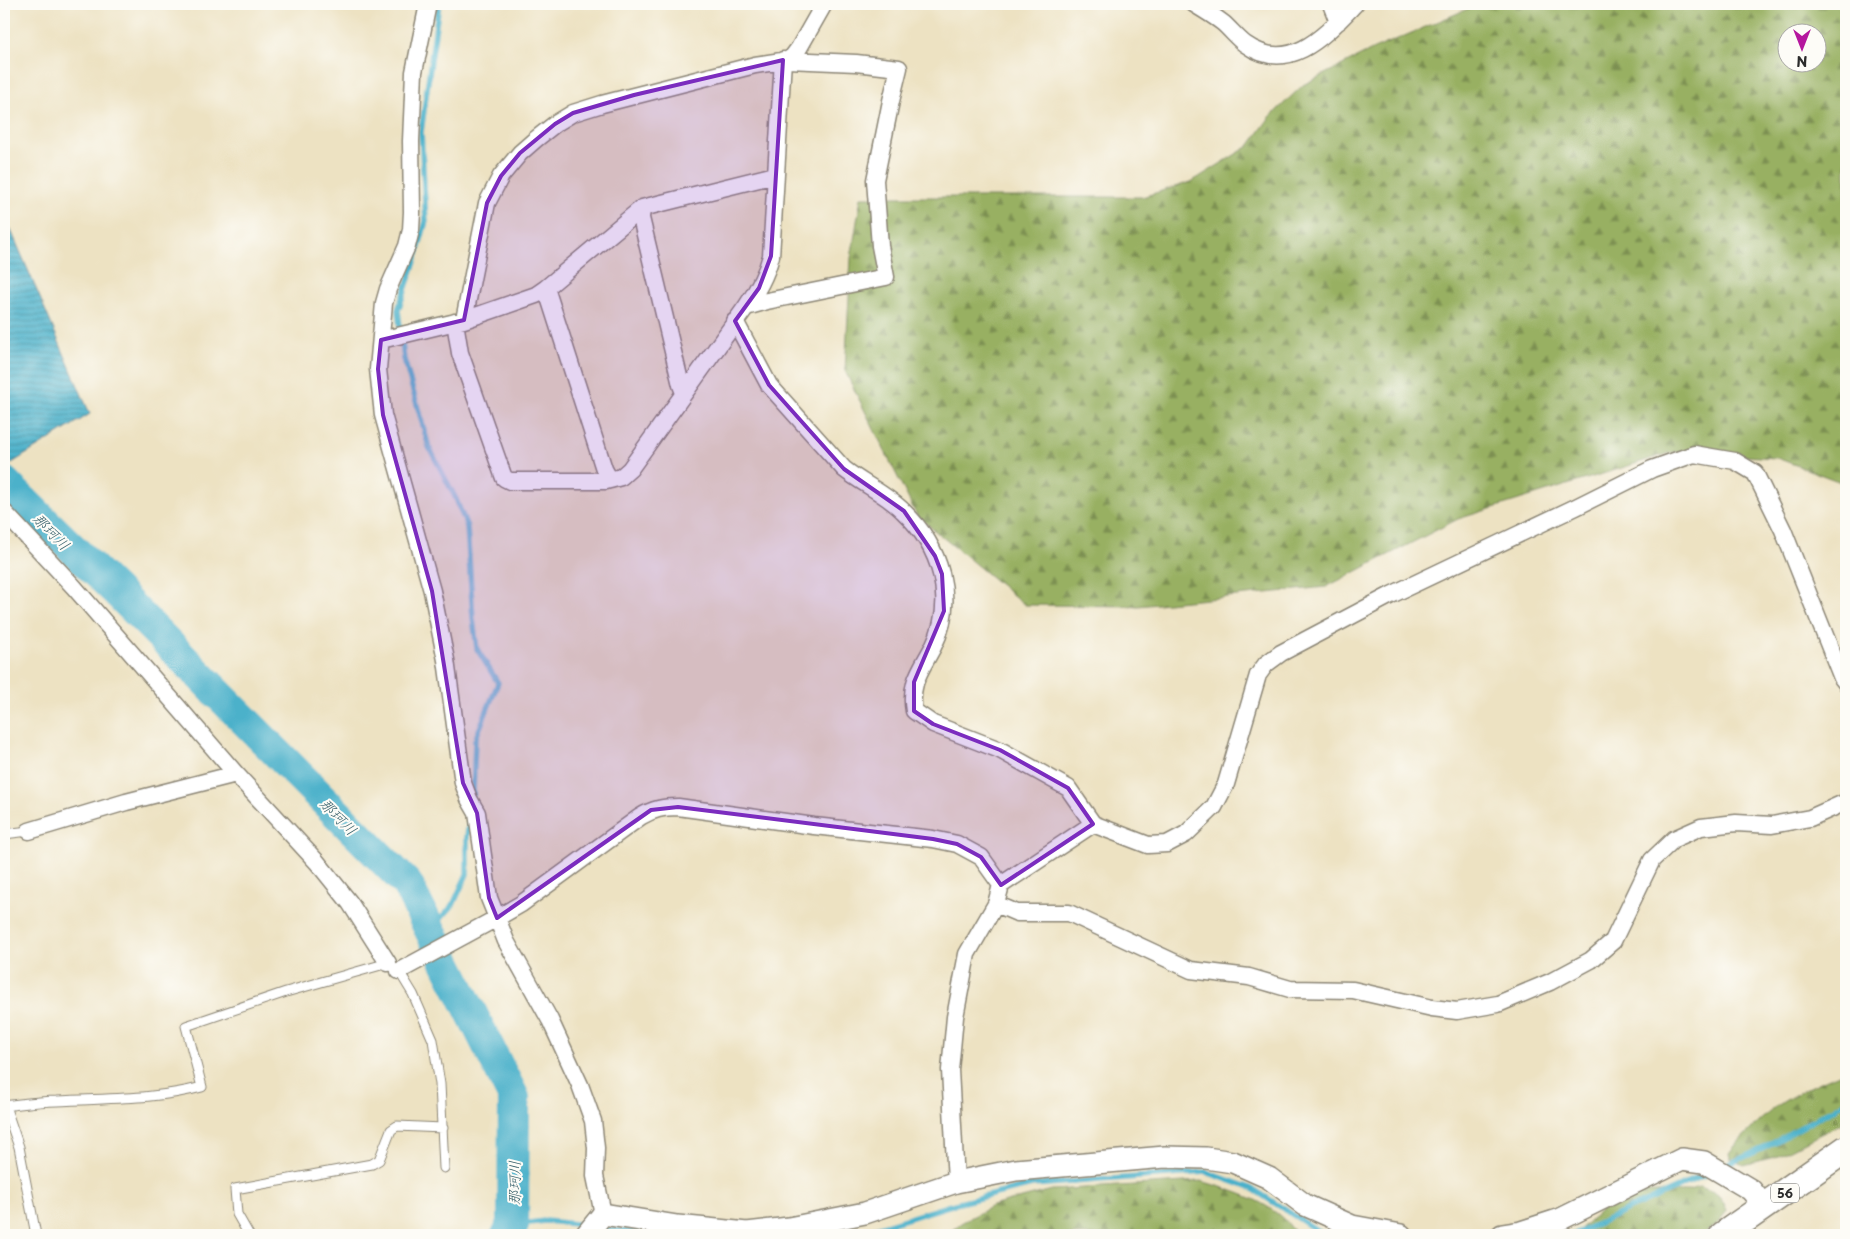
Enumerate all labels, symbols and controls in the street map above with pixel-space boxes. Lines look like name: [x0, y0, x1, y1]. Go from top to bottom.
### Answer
north arrow: [1778, 22, 1828, 72]
text: N: [1796, 51, 1808, 72]
water label: 那珂川: [28, 507, 76, 555]
water label: 那珂川: [315, 792, 363, 840]
water label: 那珂川: [502, 1160, 525, 1206]
road number: 56: [1771, 1184, 1799, 1202]

